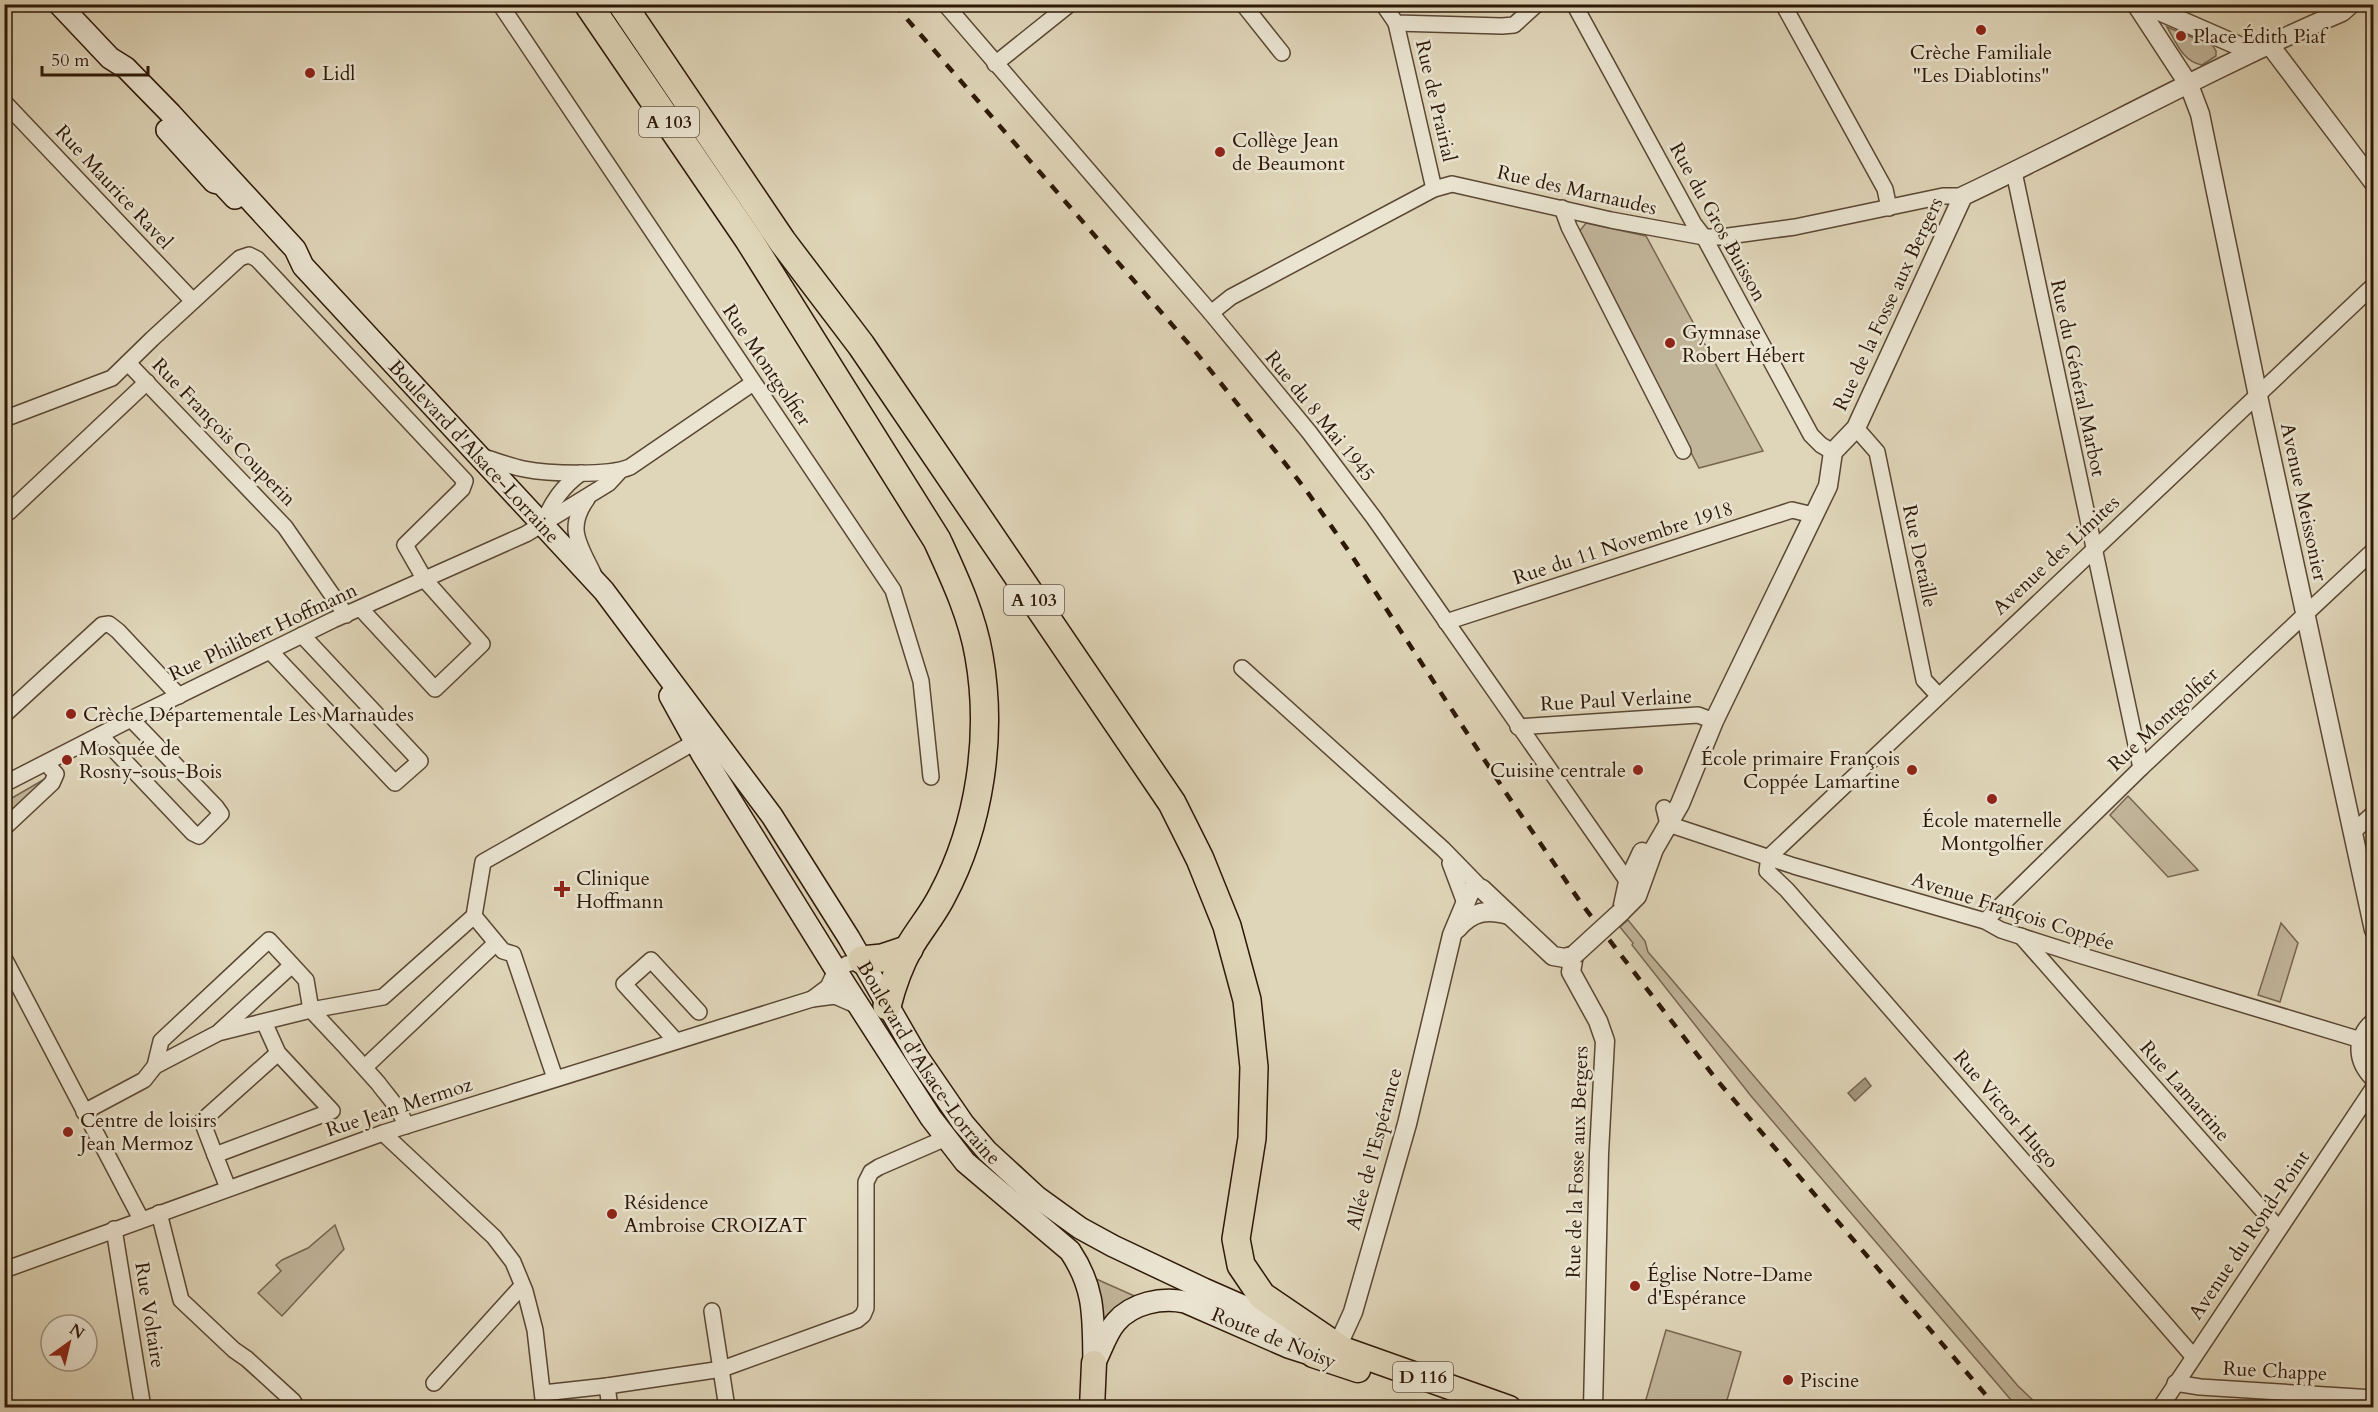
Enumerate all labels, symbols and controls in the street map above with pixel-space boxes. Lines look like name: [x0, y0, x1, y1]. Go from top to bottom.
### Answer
marker: Crèche Familiale "Les Diablotins": [1974, 23, 1988, 37]
place label: Place Édith Piaf: [2193, 23, 2329, 50]
marker: Place Édith Piaf: [2174, 29, 2188, 43]
street label: Rue de Prairial: [1409, 37, 1463, 165]
scale bar: [42, 39, 148, 77]
place label: Crèche Familiale "Les Diablotins": [1910, 39, 2052, 89]
text: 50 m: [51, 48, 90, 73]
place label: Lidl: [322, 60, 355, 87]
marker: Lidl: [303, 66, 317, 80]
road number: A 103: [639, 107, 699, 137]
street label: Rue Maurice Ravel: [49, 119, 179, 255]
place label: Collège Jean de Beaumont: [1232, 127, 1345, 177]
street label: Rue du Gros Buisson: [1663, 138, 1773, 307]
marker: Collège Jean de Beaumont: [1213, 145, 1227, 159]
street label: Rue des Marnaudes: [1494, 158, 1660, 222]
street label: Rue de la Fosse aux Bergers: [1827, 193, 1949, 415]
street label: Rue du Général Marbot: [2044, 277, 2112, 480]
street label: Rue Montgolfier: [716, 299, 818, 432]
place label: Gymnase Robert Hébert: [1682, 319, 1805, 369]
marker: Gymnase Robert Hébert: [1663, 336, 1677, 350]
street label: Rue du 8 Mai 1945: [1259, 345, 1381, 487]
street label: Rue François Couperin: [146, 352, 302, 513]
street label: Boulevard d'Alsace-Lorraine: [383, 354, 566, 549]
street label: Avenue Meissonier: [2274, 420, 2334, 584]
street label: Avenue des Limites: [1987, 489, 2125, 621]
street label: Rue du 11 Novembre 1918: [1510, 495, 1736, 591]
street label: Rue Detaille: [1896, 502, 1944, 610]
street label: Rue Philibert Hoffmann: [164, 576, 362, 688]
road number: A 103: [1004, 585, 1064, 615]
street label: Rue Montgolfier: [2102, 660, 2224, 777]
street label: Rue Paul Verlaine: [1539, 683, 1693, 717]
place label: Crèche Départementale Les Marnaudes: [83, 701, 414, 728]
marker: Crèche Départementale Les Marnaudes: [64, 707, 78, 721]
place label: Mosquée de Rosny-sous-Bois: [79, 735, 222, 785]
place label: École primaire François Coppée Lamartine: [1701, 745, 1900, 795]
marker: Mosquée de Rosny-sous-Bois: [60, 753, 74, 767]
place label: Cuisine centrale: [1490, 757, 1626, 784]
marker: Cuisine centrale: [1631, 763, 1645, 777]
marker: École primaire François Coppée Lamartine: [1905, 763, 1919, 777]
marker: École maternelle Montgolfier: [1985, 792, 1999, 806]
place label: École maternelle Montgolfier: [1922, 807, 2062, 857]
place label: Clinique Hoffmann: [576, 865, 664, 915]
street label: Avenue François Coppée: [1908, 865, 2118, 957]
marker: Clinique Hoffmann: [553, 880, 571, 898]
street label: Boulevard d'Alsace-Lorraine: [851, 955, 1007, 1171]
street label: Rue Lamartine: [2134, 1035, 2236, 1147]
street label: Rue Victor Hugo: [1947, 1044, 2065, 1174]
street label: Rue de la Fosse aux Bergers: [1559, 1045, 1595, 1279]
street label: Allée de l'Espérance: [1339, 1065, 1409, 1233]
street label: Rue Jean Mermoz: [322, 1071, 476, 1143]
place label: Centre de loisirs Jean Mermoz: [77, 1107, 217, 1157]
marker: Centre de loisirs Jean Mermoz: [61, 1125, 75, 1139]
street label: Avenue du Rond-Point: [2182, 1144, 2316, 1325]
place label: Résidence Ambroise CROIZAT: [624, 1189, 807, 1239]
marker: Résidence Ambroise CROIZAT: [605, 1207, 619, 1221]
street label: Rue Voltaire: [128, 1260, 172, 1370]
place label: Église Notre-Dame d'Espérance: [1647, 1261, 1813, 1311]
marker: Église Notre-Dame d'Espérance: [1628, 1279, 1642, 1293]
street label: Route de Noisy: [1208, 1301, 1341, 1375]
north arrow: [39, 1313, 99, 1373]
text: N: [65, 1318, 89, 1344]
street label: Rue Chappe: [2222, 1355, 2328, 1387]
road number: D 116: [1393, 1362, 1453, 1392]
place label: Piscine: [1800, 1367, 1859, 1394]
marker: Piscine: [1781, 1373, 1795, 1387]

